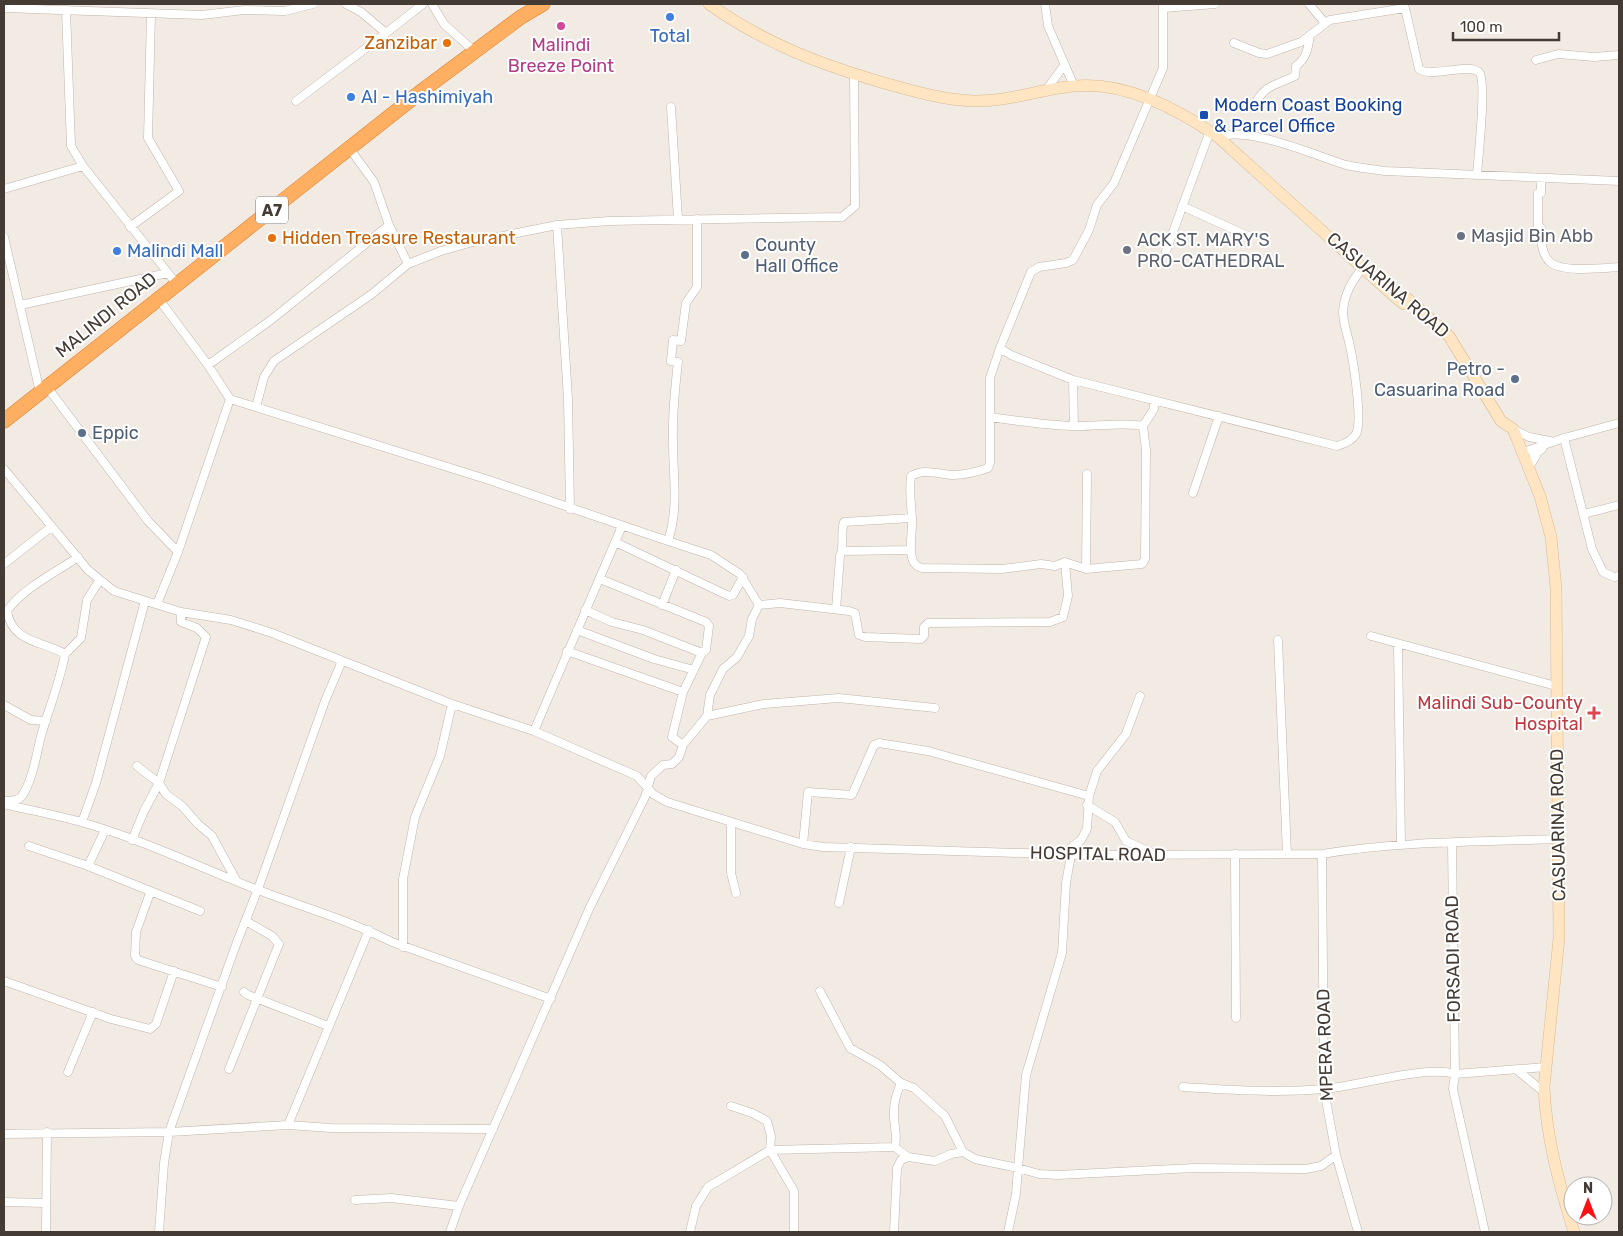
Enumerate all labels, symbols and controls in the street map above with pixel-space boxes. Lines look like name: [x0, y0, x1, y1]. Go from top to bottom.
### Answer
scale bar: [1453, 10, 1559, 42]
marker: Total: [664, 11, 676, 23]
text: 100 m: [1460, 18, 1502, 36]
marker: Malindi Breeze Point: [555, 20, 567, 32]
place label: Total: [650, 25, 690, 47]
place label: Zanzibar: [364, 32, 437, 54]
place label: Malindi Breeze Point: [508, 34, 614, 77]
marker: Zanzibar: [441, 37, 453, 49]
place label: Al - Hashimiyah: [361, 86, 493, 108]
marker: Al - Hashimiyah: [345, 91, 357, 103]
place label: Modern Coast Booking & Parcel Office: [1214, 94, 1402, 137]
marker: Modern Coast Booking & Parcel Office: [1198, 109, 1210, 121]
road number: A7: [256, 196, 288, 224]
place label: Masjid Bin Abb: [1471, 225, 1593, 247]
place label: Hidden Treasure Restaurant: [282, 227, 516, 249]
street label: CASUARINA ROAD: [1322, 227, 1454, 343]
place label: ACK ST. MARY'S PRO-CATHEDRAL: [1137, 229, 1284, 272]
marker: Masjid Bin Abb: [1455, 230, 1467, 242]
marker: Hidden Treasure Restaurant: [266, 232, 278, 244]
place label: County Hall Office: [755, 234, 839, 277]
place label: Malindi Mall: [127, 240, 223, 262]
marker: ACK ST. MARY'S PRO-CATHEDRAL: [1121, 244, 1133, 256]
marker: Malindi Mall: [111, 245, 123, 257]
marker: County Hall Office: [739, 249, 751, 261]
street label: MALINDI ROAD: [51, 267, 161, 363]
place label: Petro - Casuarina Road: [1374, 358, 1505, 401]
marker: Petro - Casuarina Road: [1509, 373, 1521, 385]
place label: Eppic: [92, 422, 139, 444]
marker: Eppic: [76, 427, 88, 439]
place label: Malindi Sub-County Hospital: [1417, 692, 1583, 735]
marker: Malindi Sub-County Hospital: [1587, 706, 1601, 720]
street label: CASUARINA ROAD: [1546, 748, 1570, 902]
street label: HOSPITAL ROAD: [1030, 842, 1166, 866]
street label: FORSADI ROAD: [1441, 895, 1465, 1023]
street label: MPERA ROAD: [1312, 988, 1338, 1102]
north arrow: [1563, 1176, 1613, 1226]
text: N: [1583, 1180, 1593, 1197]

